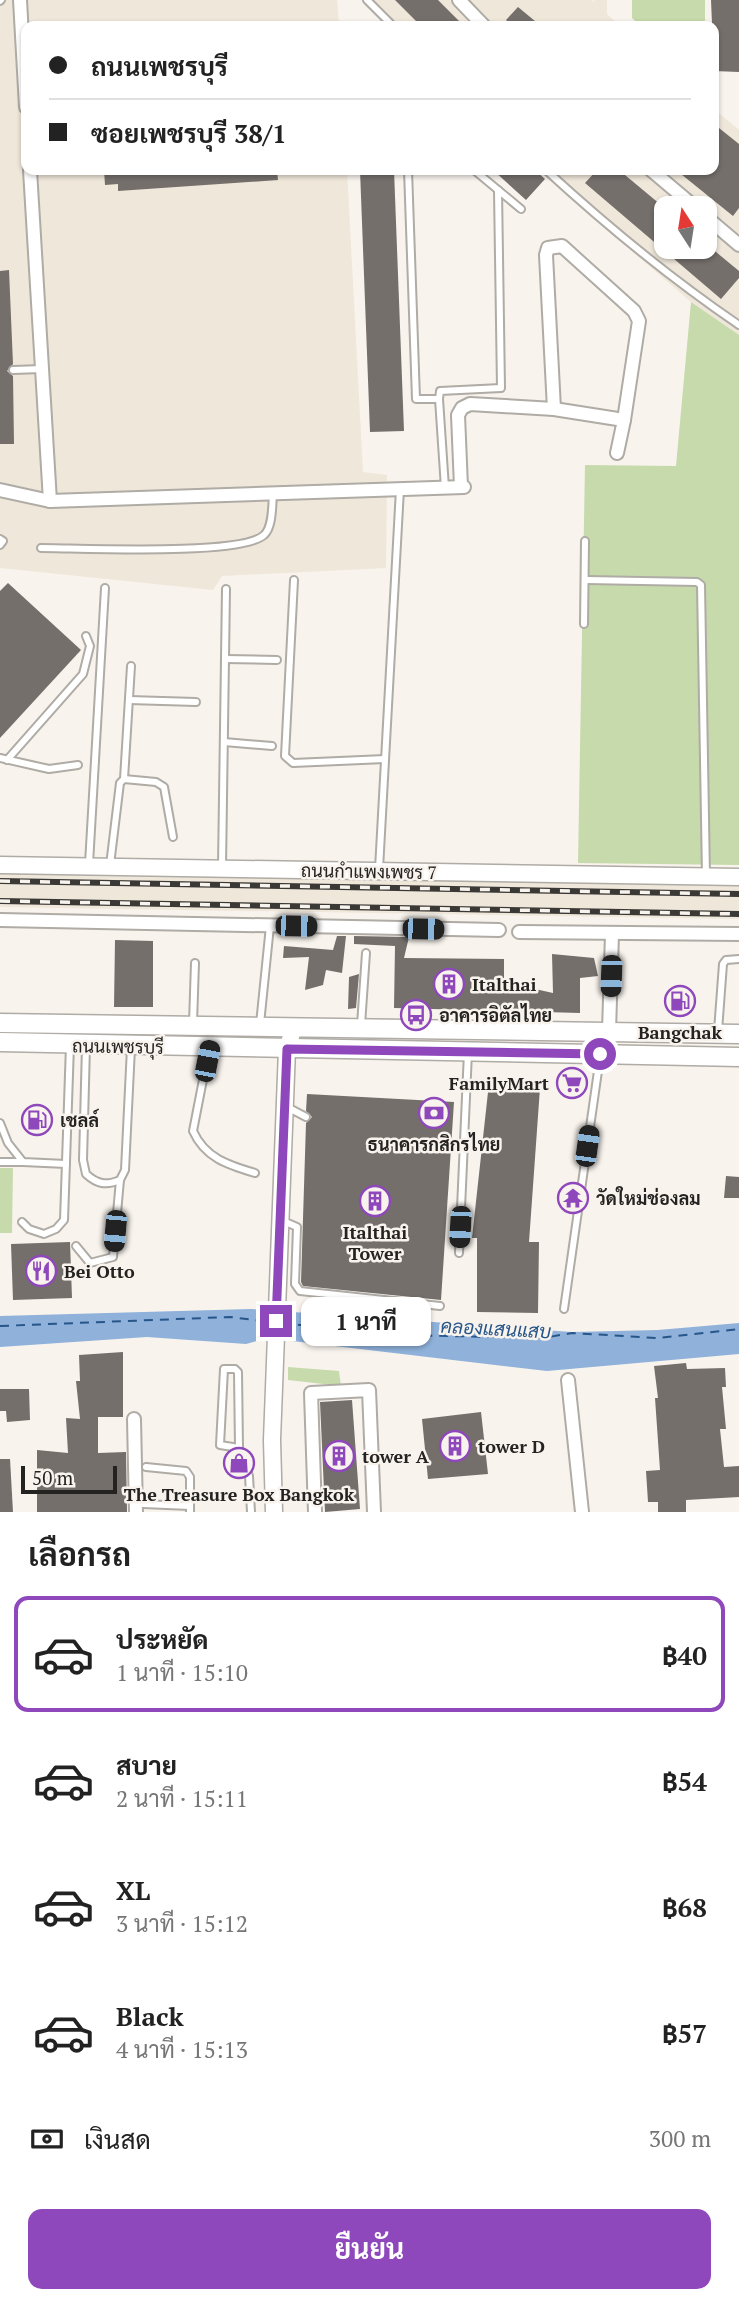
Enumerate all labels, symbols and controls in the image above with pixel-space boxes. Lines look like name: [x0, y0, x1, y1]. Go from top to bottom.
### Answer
text: ถนนเพชรบุรี: [91, 49, 228, 83]
text: ซอยเพชรบุรี 38/1: [91, 116, 287, 150]
north arrow: [654, 196, 718, 259]
map controls: [654, 196, 717, 259]
street label: ถนนกำแพงเพชร 7: [301, 858, 437, 884]
car: [275, 915, 318, 937]
car: [402, 918, 445, 940]
car: [600, 955, 623, 997]
building icon: Italthai: [432, 967, 466, 1001]
place label: Italthai: [472, 972, 537, 996]
fuel station icon: Bangchak: [663, 984, 697, 1018]
bus stop icon: อาคารอิตัลไทย: [399, 998, 433, 1032]
place label: อาคารอิตัลไทย: [439, 1003, 552, 1027]
place label: Bangchak: [638, 1020, 723, 1044]
street label: ถนนเพชรบุรี: [72, 1033, 164, 1060]
car: [193, 1038, 222, 1084]
route start: [584, 1038, 616, 1070]
supermarket icon: FamilyMart: [555, 1066, 589, 1100]
place label: FamilyMart: [449, 1071, 549, 1095]
bank icon: ธนาคารกสิกรไทย: [417, 1096, 451, 1130]
fuel station icon: เชลล์: [20, 1103, 54, 1137]
place label: เชลล์: [60, 1108, 100, 1132]
car: [574, 1124, 601, 1168]
place label: ธนาคารกสิกรไทย: [368, 1132, 500, 1156]
temple icon: วัดใหม่ช่องลม: [556, 1181, 590, 1215]
building icon: Italthai Tower: [358, 1184, 392, 1218]
place label: วัดใหม่ช่องลม: [596, 1186, 701, 1210]
car: [449, 1205, 472, 1249]
car: [103, 1209, 128, 1253]
place label: Italthai Tower: [343, 1220, 407, 1265]
restaurant icon: Bei Otto: [24, 1254, 58, 1288]
place label: Bei Otto: [64, 1259, 135, 1283]
callout: 1 นาที: [300, 1296, 430, 1346]
route end: [260, 1305, 292, 1337]
text: 1 นาที: [335, 1306, 397, 1337]
water label: คลองแสนแสบ: [440, 1313, 552, 1343]
building icon: tower D: [438, 1429, 472, 1463]
place label: tower D: [478, 1434, 545, 1458]
building icon: tower A: [322, 1439, 356, 1473]
place label: tower A: [362, 1444, 430, 1468]
shop icon: The Treasure Box Bangkok: [222, 1446, 256, 1480]
scale bar: [21, 1463, 117, 1495]
text: 50 m: [32, 1465, 73, 1490]
place label: The Treasure Box Bangkok: [124, 1482, 355, 1506]
text: เลือกรถ: [28, 1533, 131, 1575]
text: ประหยัด: [116, 1622, 209, 1656]
icon: car: [32, 1623, 95, 1686]
text: ฿40: [662, 1638, 707, 1672]
text: 1 นาที · 15:10: [116, 1657, 248, 1688]
text: สบาย: [116, 1748, 177, 1782]
icon: car: [32, 1749, 95, 1812]
text: ฿54: [662, 1764, 707, 1798]
text: 2 นาที · 15:11: [116, 1783, 248, 1814]
text: XL: [116, 1873, 150, 1907]
icon: car: [32, 1875, 95, 1938]
text: ฿68: [662, 1890, 707, 1924]
text: 3 นาที · 15:12: [116, 1908, 248, 1939]
text: Black: [116, 1999, 184, 2033]
icon: car: [32, 2001, 95, 2064]
text: ฿57: [662, 2016, 707, 2050]
text: 4 นาที · 15:13: [116, 2034, 248, 2065]
icon: cash: [28, 2120, 66, 2158]
text: เงินสด: [84, 2122, 151, 2156]
text: 300 m: [649, 2123, 711, 2154]
button: ยืนยัน: [28, 2209, 711, 2289]

